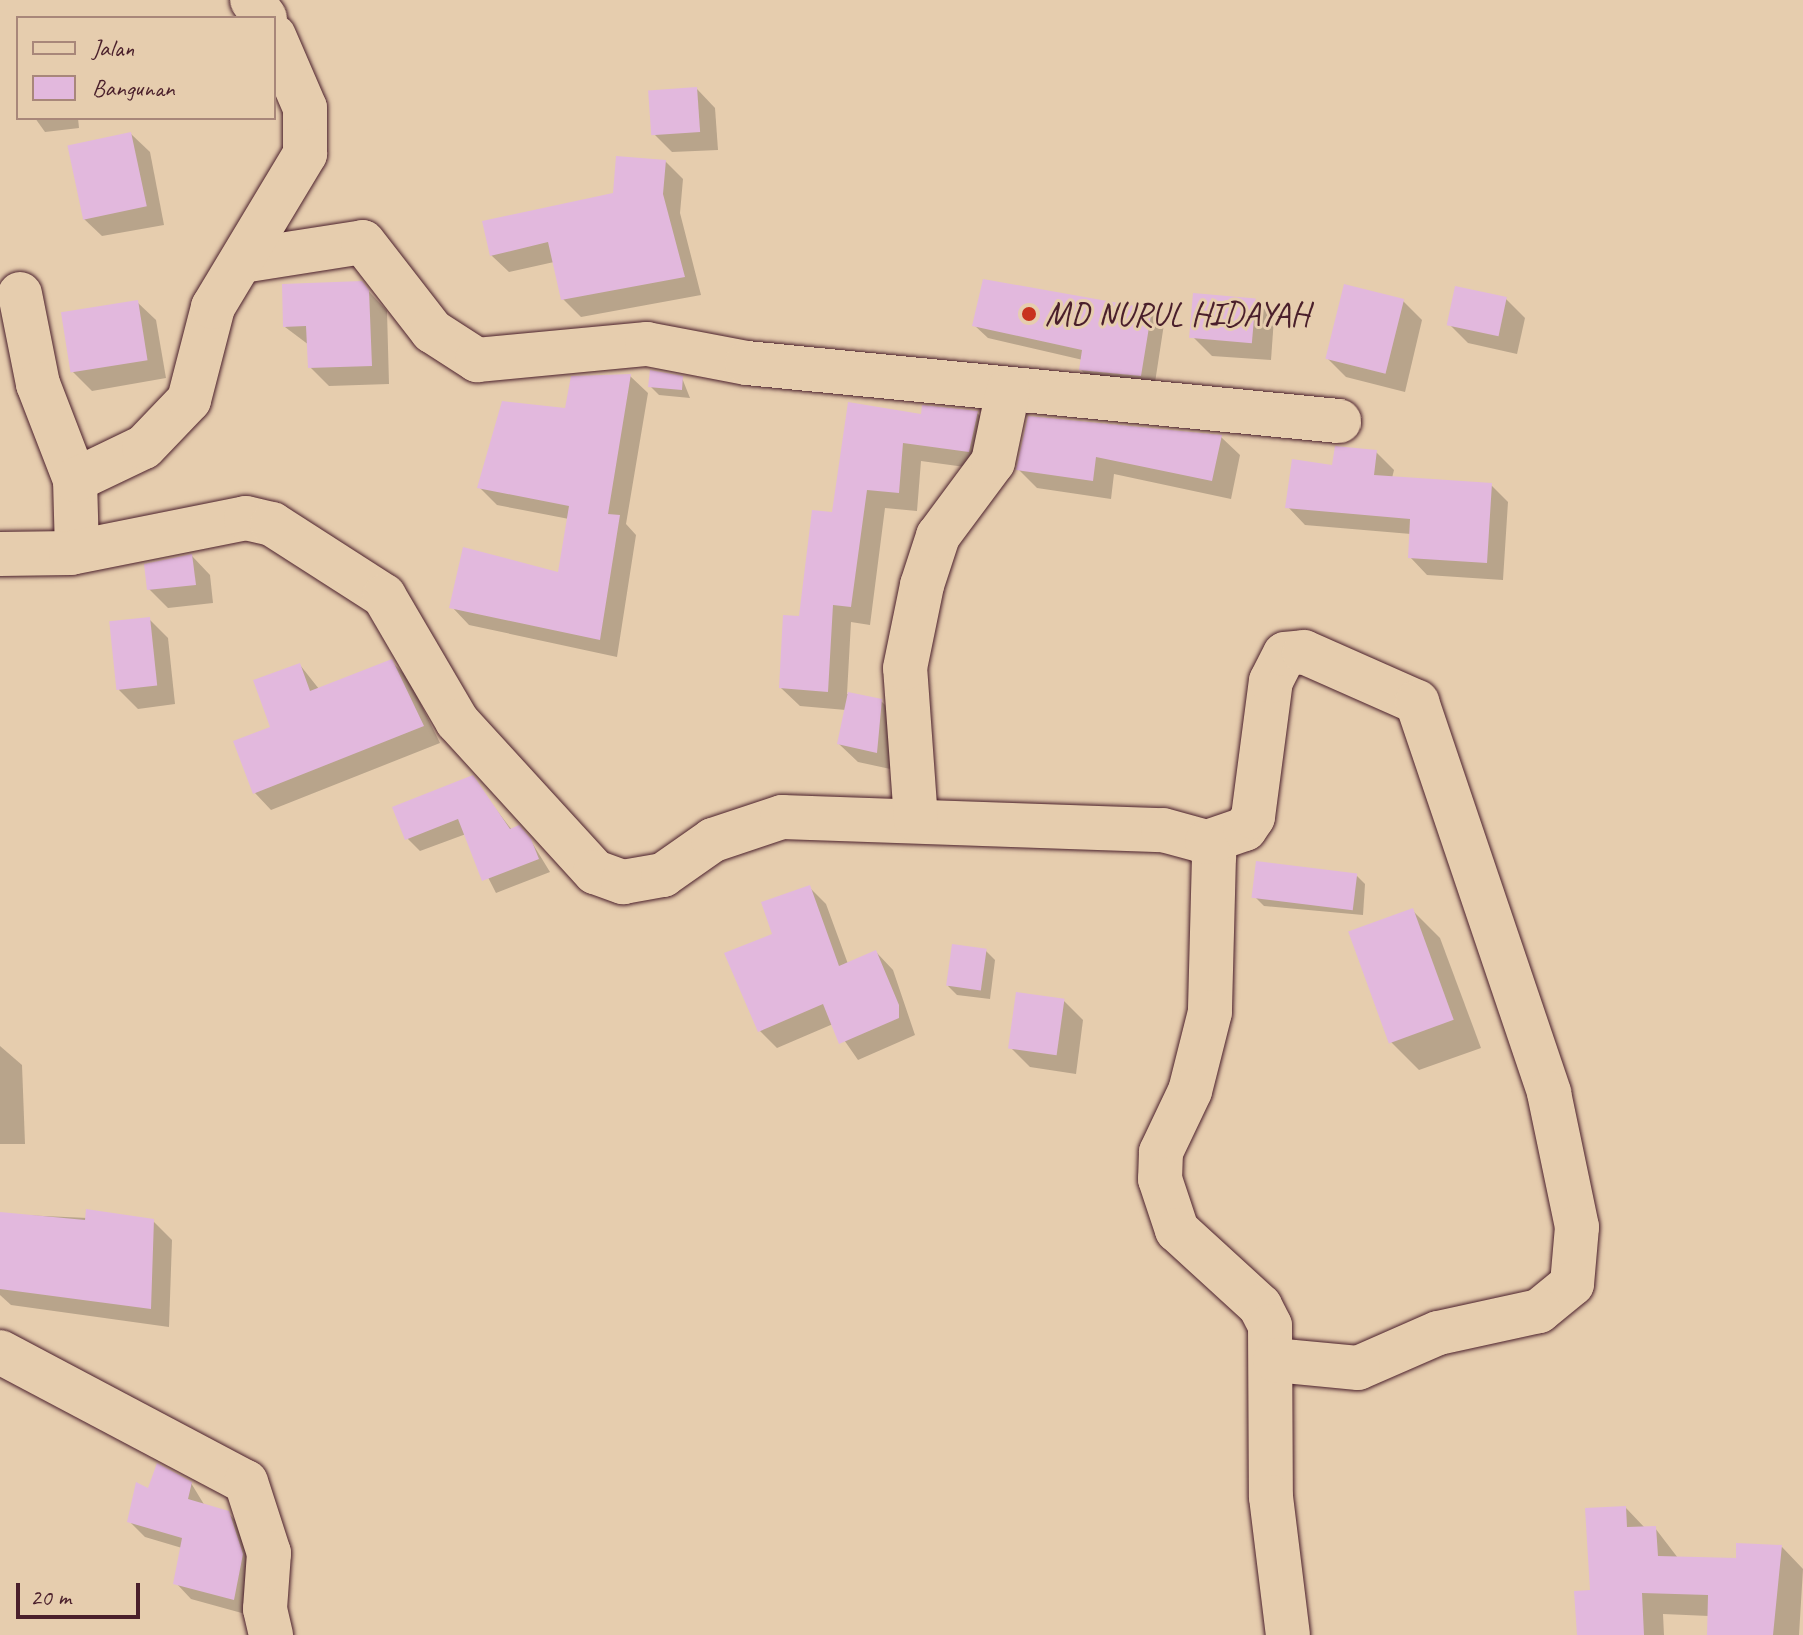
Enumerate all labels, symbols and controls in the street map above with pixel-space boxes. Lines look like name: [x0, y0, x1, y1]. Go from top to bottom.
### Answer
legend: [16, 16, 276, 120]
text: Jalan: [92, 33, 134, 63]
text: Bangunan: [92, 73, 175, 103]
place label: MD NURUL HIDAYAH: [1045, 294, 1309, 334]
marker: MD NURUL HIDAYAH: [1020, 305, 1038, 323]
scale bar: [20, 1567, 144, 1617]
text: 20 m: [30, 1582, 71, 1612]

